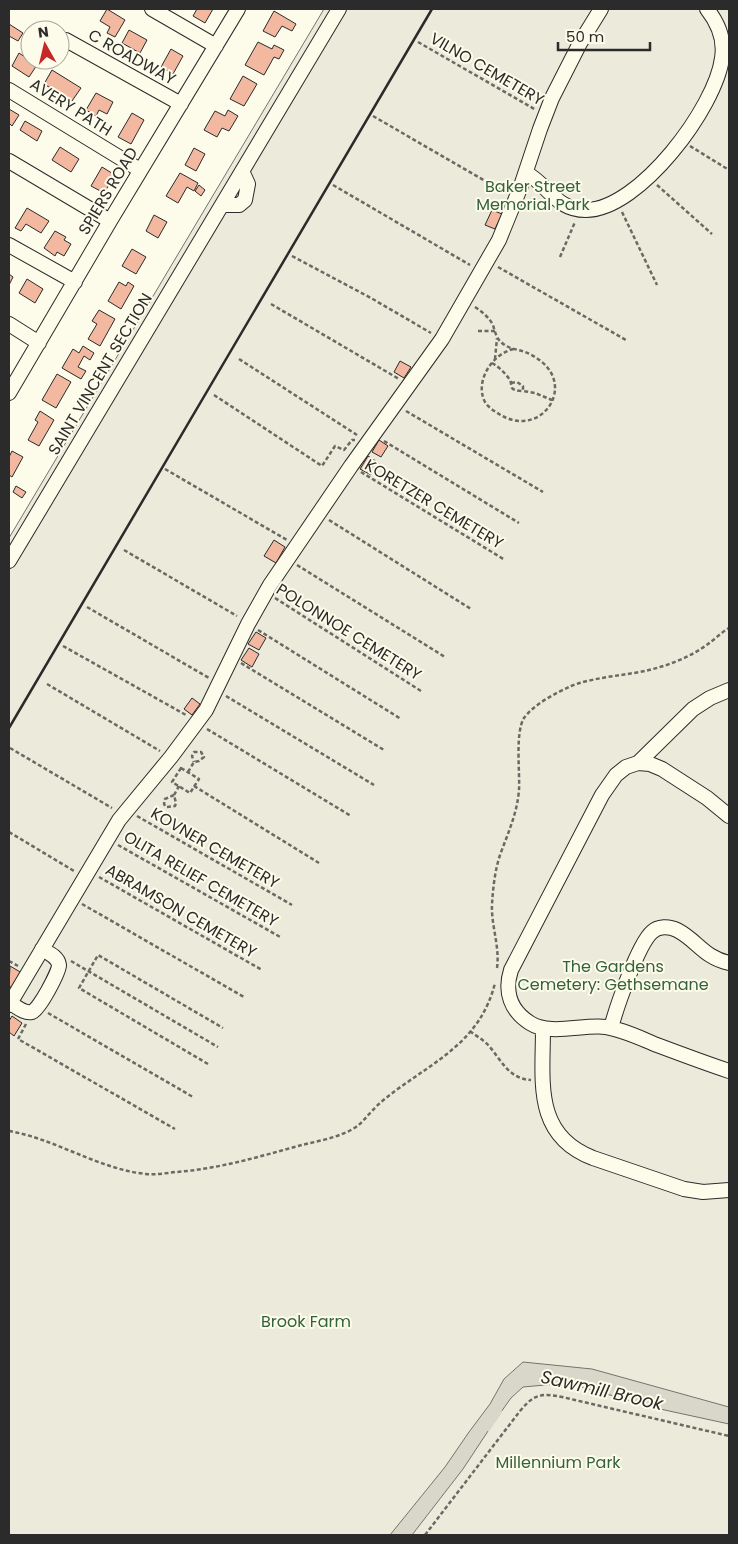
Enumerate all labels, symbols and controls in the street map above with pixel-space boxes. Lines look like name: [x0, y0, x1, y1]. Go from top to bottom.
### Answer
north arrow: [20, 20, 70, 70]
scale bar: [558, 20, 650, 52]
text: N: [37, 21, 50, 43]
street label: C ROADWAY: [84, 23, 180, 91]
text: 50 m: [566, 26, 604, 47]
street label: VILNO CEMETERY: [426, 27, 549, 111]
street label: AVERY PATH: [25, 73, 117, 141]
street label: SPIERS ROAD: [73, 143, 143, 239]
park label: Baker Street Memorial Park: [476, 175, 591, 216]
street label: SAINT VINCENT SECTION: [42, 289, 158, 459]
street label: KORETZER CEMETERY: [360, 453, 508, 555]
street label: POLONNOE CEMETERY: [272, 578, 427, 686]
street label: KOVNER CEMETERY: [146, 802, 284, 895]
street label: OLITA RELIEF CEMETERY: [119, 825, 283, 933]
street label: ABRAMSON CEMETERY: [101, 858, 261, 964]
park label: The Gardens Cemetery: Gethsemane: [517, 955, 709, 996]
park label: Brook Farm: [261, 1310, 351, 1333]
water label: Sawmill Brook: [538, 1364, 666, 1416]
park label: Millennium Park: [495, 1451, 621, 1474]

